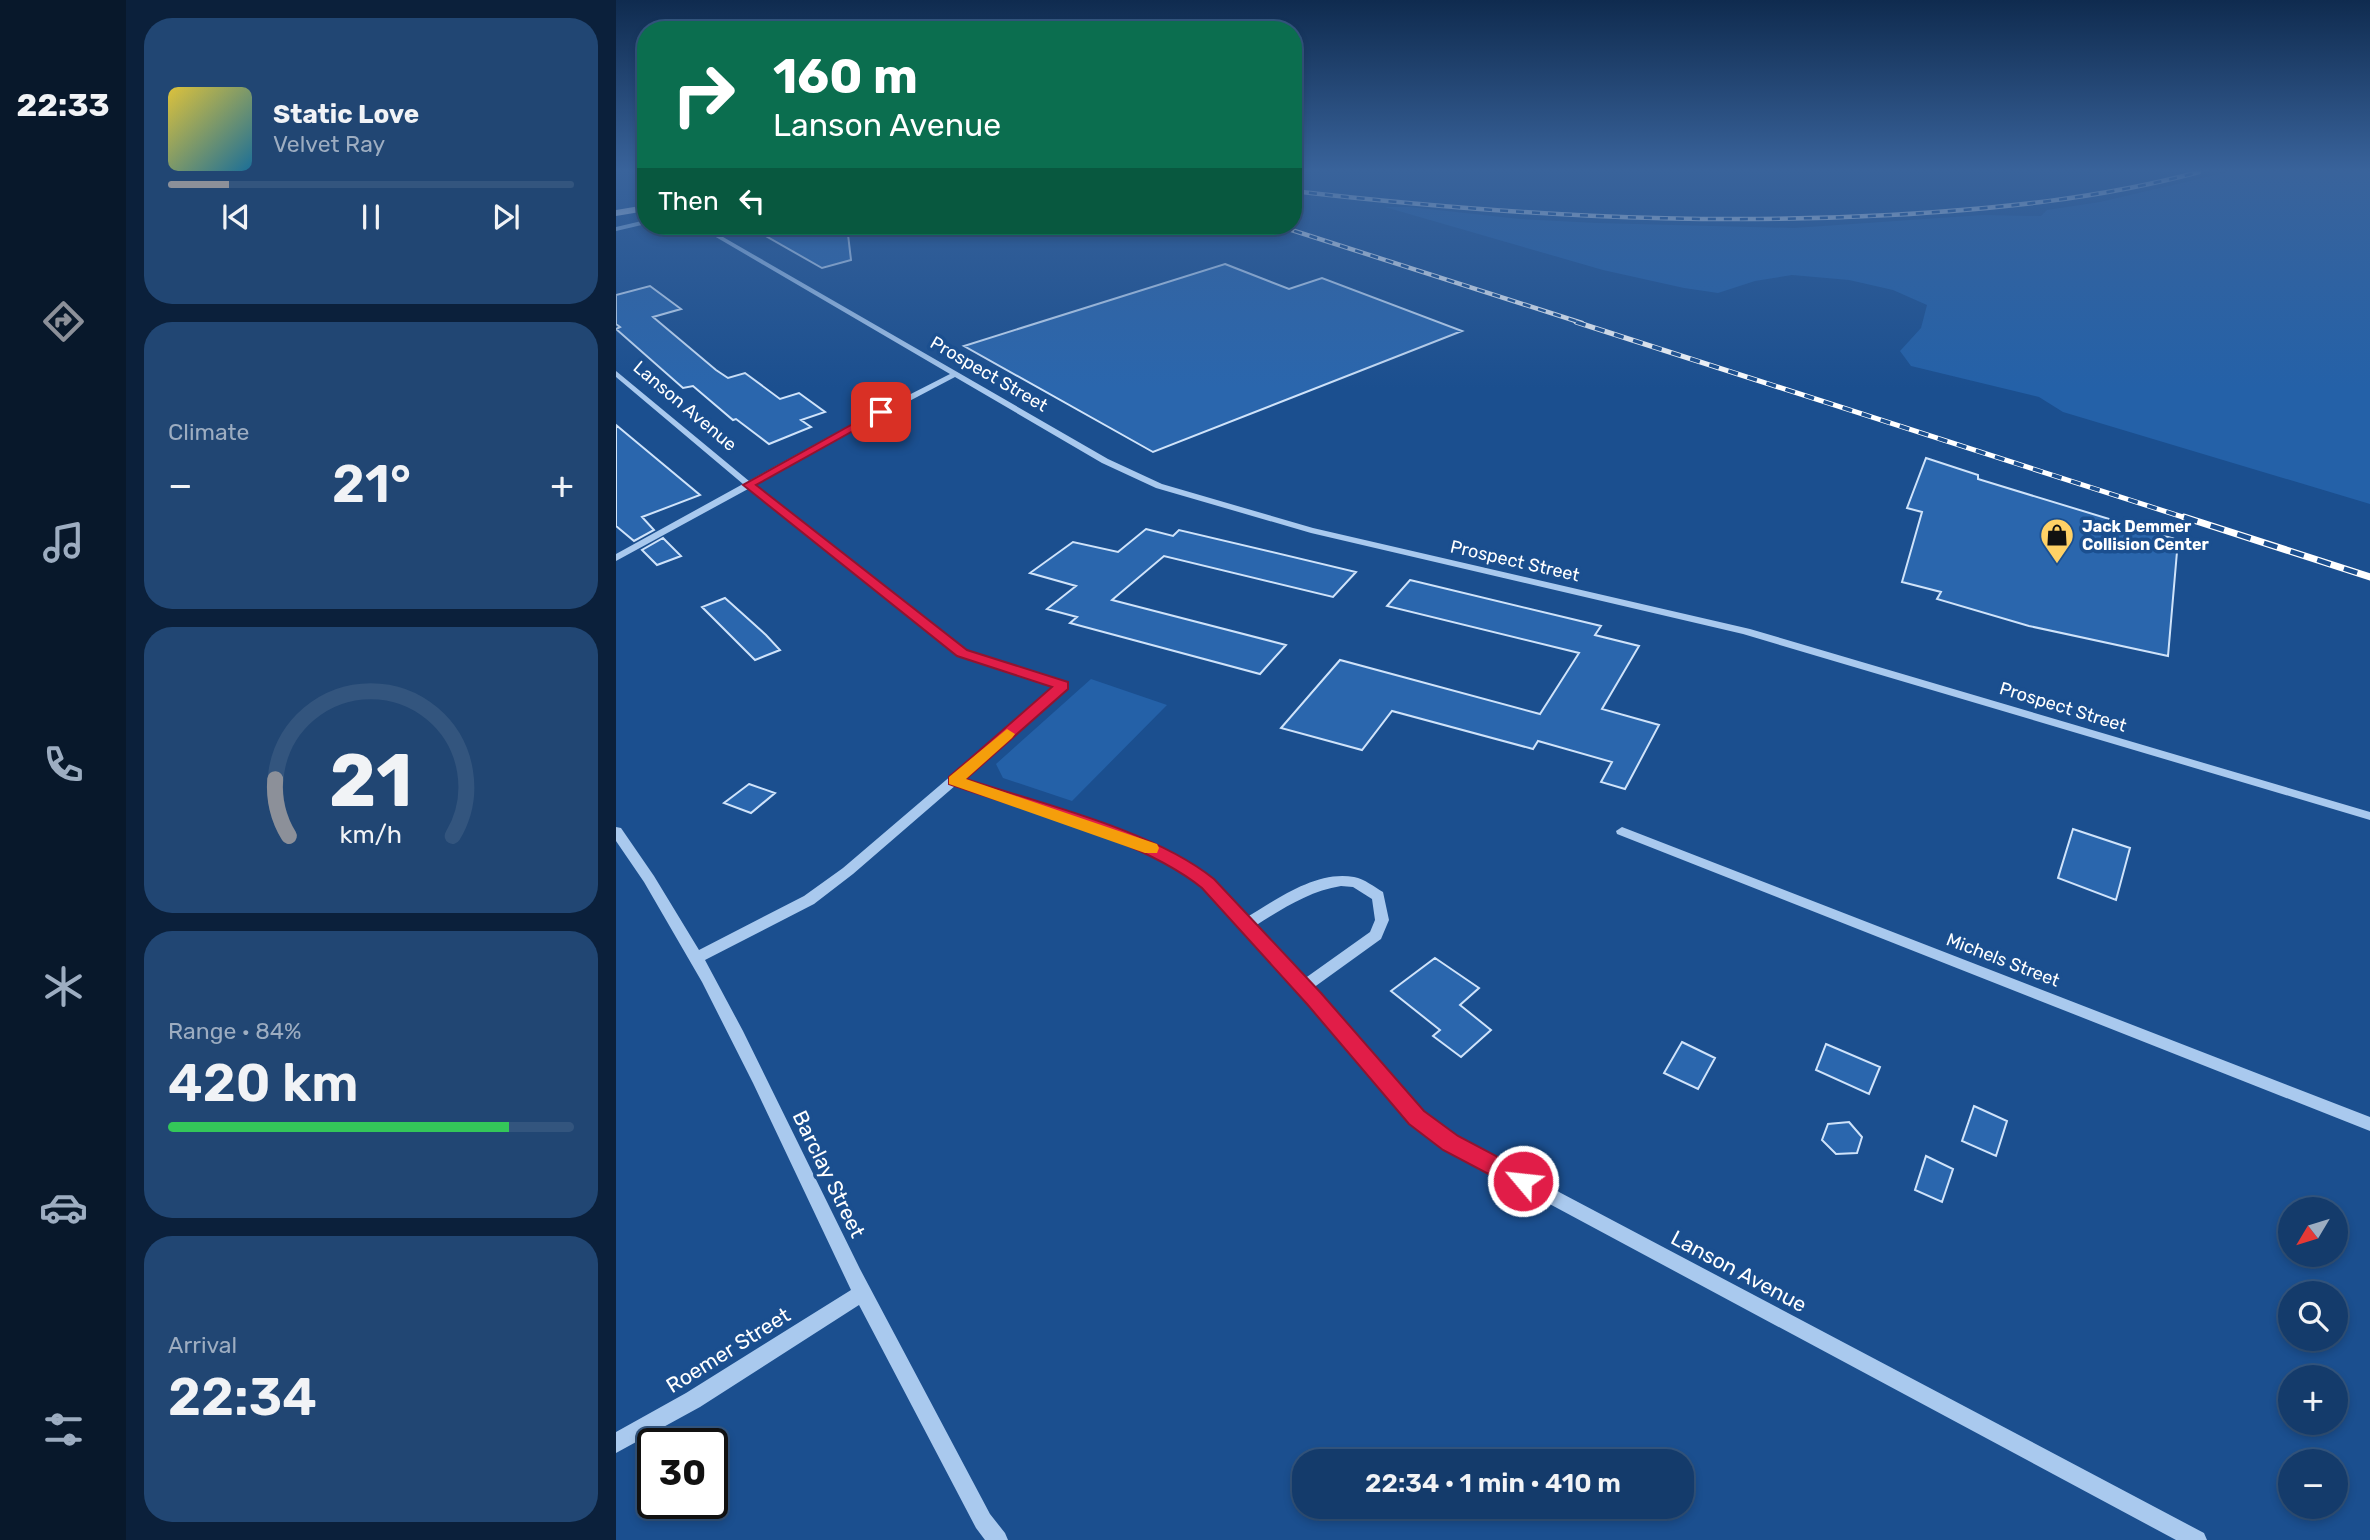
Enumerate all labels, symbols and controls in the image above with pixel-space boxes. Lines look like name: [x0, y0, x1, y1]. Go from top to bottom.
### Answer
text: 160 m: [773, 47, 918, 105]
icon: right: [658, 49, 749, 140]
text: 22:33: [16, 86, 110, 124]
text: Static Love: [273, 99, 419, 130]
text: Lanson Avenue: [773, 106, 1001, 144]
text: Velvet Ray: [273, 130, 385, 158]
icon: left: [733, 182, 771, 220]
text: Then: [658, 186, 719, 217]
icon: previous: [217, 198, 255, 236]
icon: pause: [352, 198, 390, 236]
icon: next: [487, 198, 525, 236]
icon: directions: [39, 297, 88, 346]
street label: Prospect Street: [926, 331, 1052, 417]
street label: Lanson Avenue: [629, 356, 741, 456]
pin: [851, 382, 911, 442]
icon: arrive: [862, 393, 900, 431]
text: Climate: [168, 418, 249, 446]
text: 21°: [332, 453, 411, 515]
text: −: [168, 462, 193, 508]
text: +: [550, 462, 574, 508]
shop icon: Jack Demmer Collision Center: [2038, 516, 2076, 565]
place label: Jack Demmer Collision Center: [2082, 517, 2210, 554]
icon: music: [39, 518, 88, 567]
street label: Prospect Street: [1448, 535, 1582, 587]
street label: Prospect Street: [1997, 677, 2129, 737]
text: 21: [329, 738, 413, 824]
icon: phone: [39, 740, 88, 789]
text: km/h: [340, 820, 402, 849]
street label: Michels Street: [1943, 928, 2063, 992]
icon: climate: [39, 962, 88, 1011]
text: Range · 84%: [168, 1017, 302, 1045]
text: 420 km: [168, 1052, 359, 1114]
street label: Barclay Street: [787, 1106, 871, 1242]
position arrow: [1486, 1144, 1560, 1218]
icon: car: [39, 1183, 88, 1232]
north arrow: [2278, 1197, 2348, 1267]
map controls: [2278, 1197, 2348, 1519]
street label: Lanson Avenue: [1667, 1225, 1811, 1317]
button: search: [2278, 1281, 2348, 1351]
street label: Roemer Street: [661, 1302, 795, 1398]
text: Arrival: [168, 1331, 237, 1359]
button: +: [2278, 1365, 2348, 1435]
text: 22:34: [168, 1366, 317, 1428]
icon: filters: [39, 1405, 88, 1454]
speed limit sign: 30: [637, 1428, 728, 1519]
button: −: [2278, 1449, 2348, 1519]
text: 22:34 · 1 min · 410 m: [1365, 1468, 1621, 1499]

